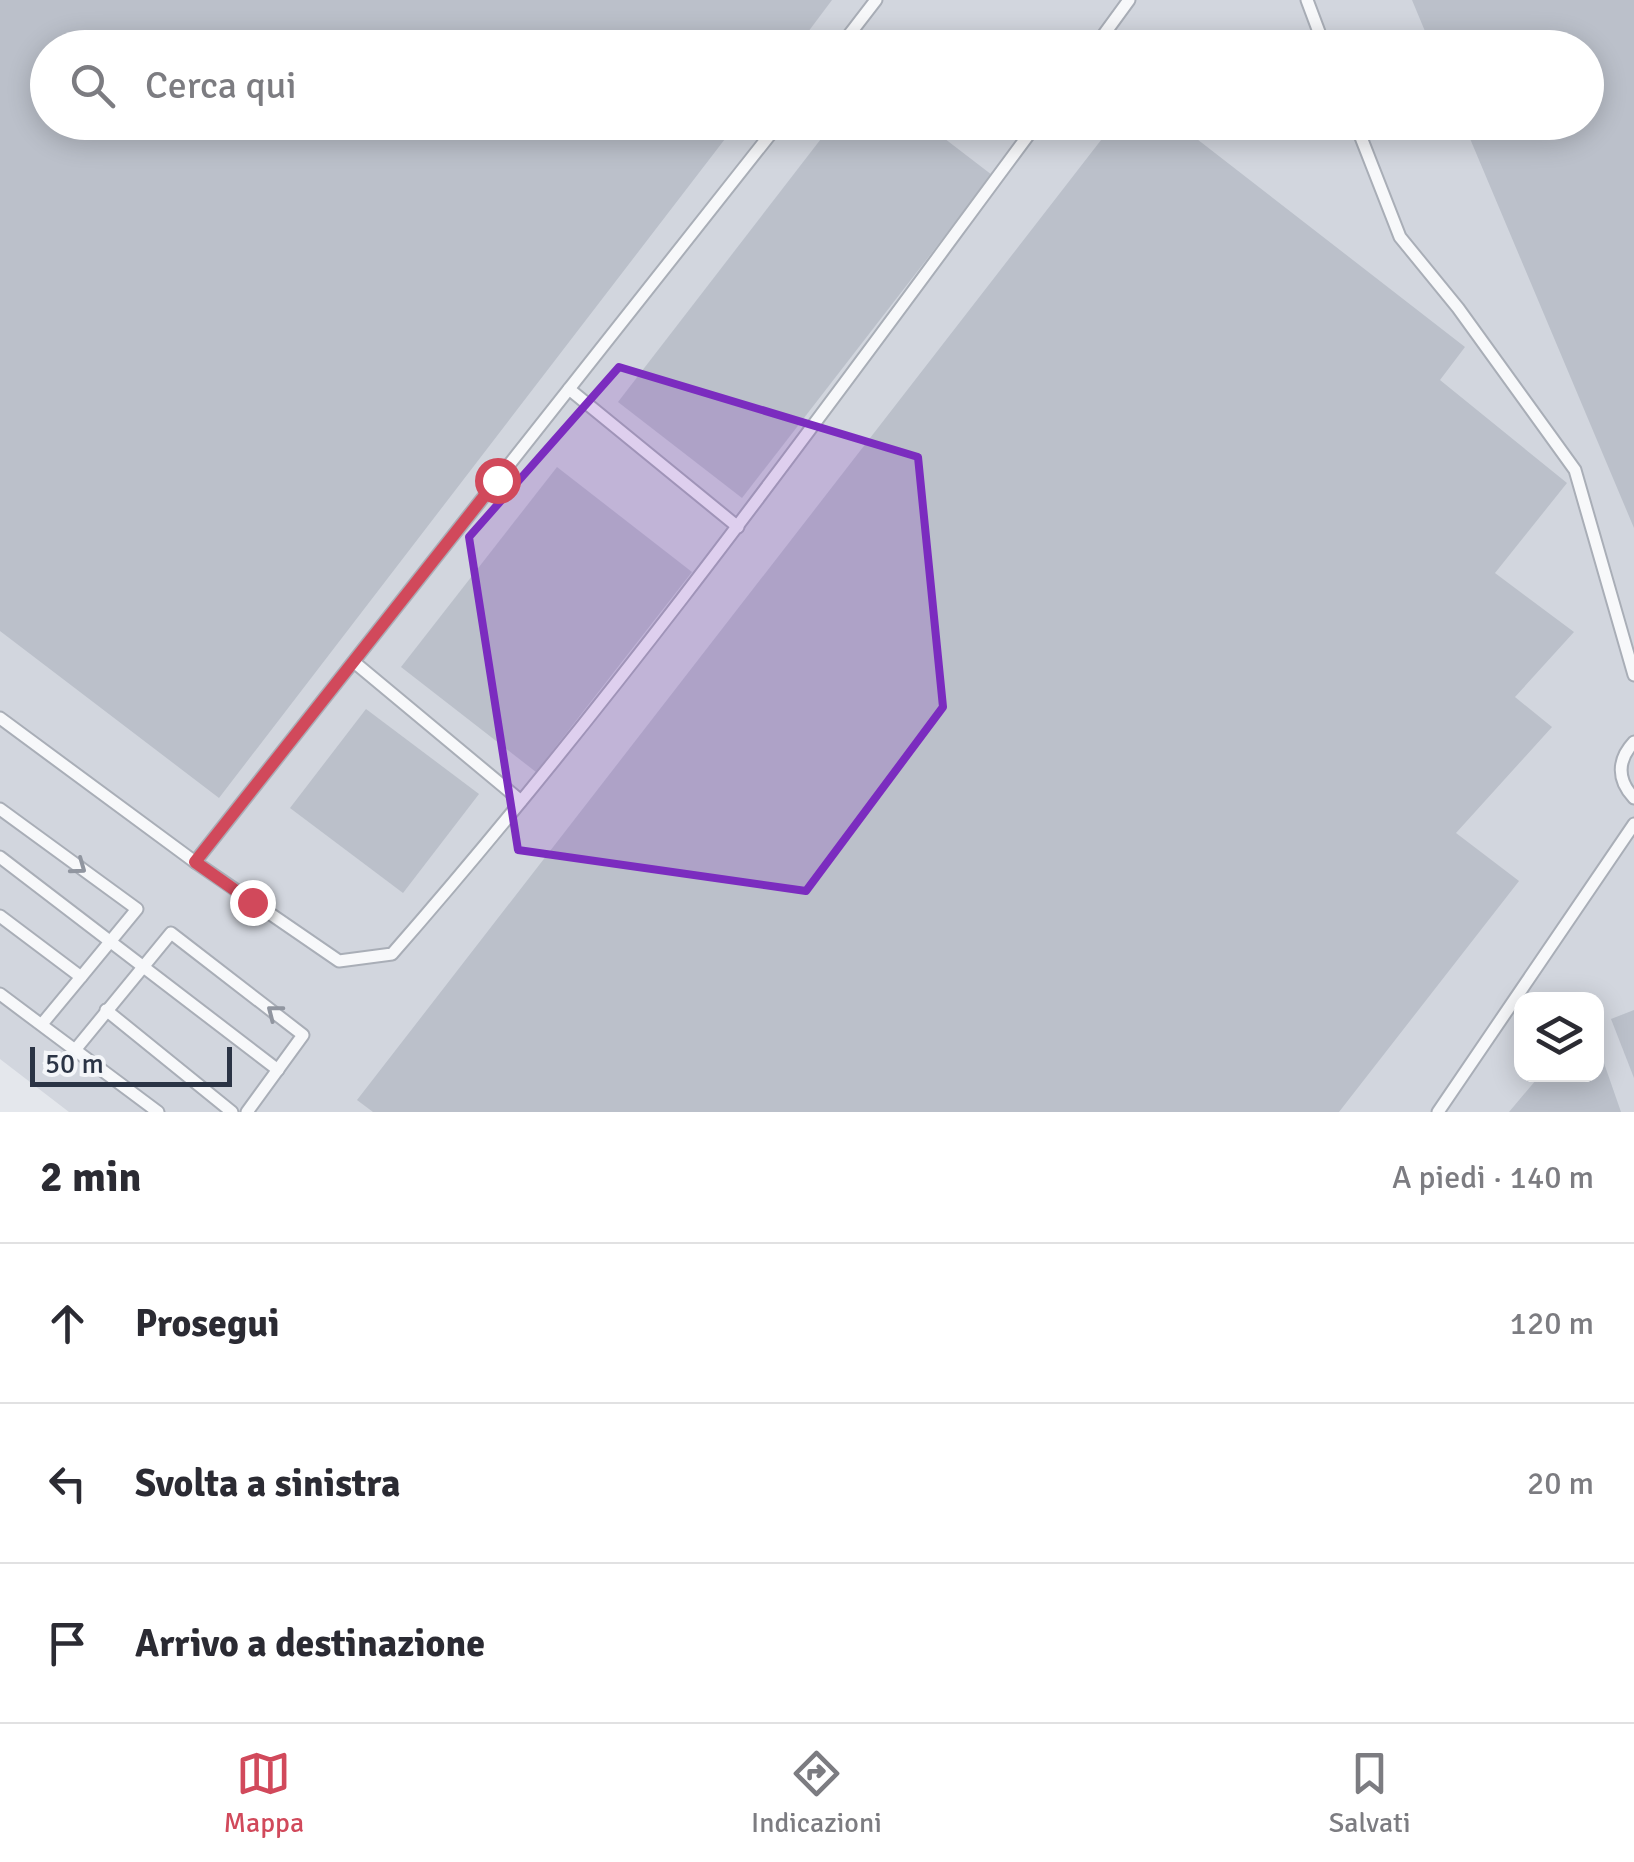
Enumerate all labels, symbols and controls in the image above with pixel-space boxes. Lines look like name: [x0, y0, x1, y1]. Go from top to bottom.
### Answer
search box: [30, 30, 1604, 140]
icon: search: [65, 58, 120, 113]
text: Cerca qui: [145, 62, 297, 109]
route start: [475, 458, 521, 504]
one-way arrow: [68, 855, 86, 873]
route end: [230, 880, 276, 926]
map controls: [1514, 992, 1604, 1082]
button: layers: [1514, 992, 1604, 1082]
one-way arrow: [267, 1007, 285, 1024]
scale bar: [30, 1042, 232, 1086]
text: 50 m: [45, 1047, 104, 1081]
text: 2 min: [40, 1152, 141, 1203]
text: A piedi · 140 m: [1392, 1158, 1594, 1197]
icon: ahead: [40, 1296, 95, 1351]
text: Prosegui: [135, 1300, 280, 1347]
text: 120 m: [1510, 1304, 1594, 1343]
icon: left: [40, 1456, 95, 1511]
text: Svolta a sinistra: [135, 1460, 400, 1507]
text: 20 m: [1527, 1464, 1594, 1503]
icon: arrive: [40, 1616, 95, 1671]
text: Arrivo a destinazione: [135, 1620, 485, 1667]
tab: Mappa: [223, 1746, 304, 1840]
tab: Indicazioni: [751, 1746, 882, 1840]
tab: Salvati: [1329, 1746, 1411, 1840]

